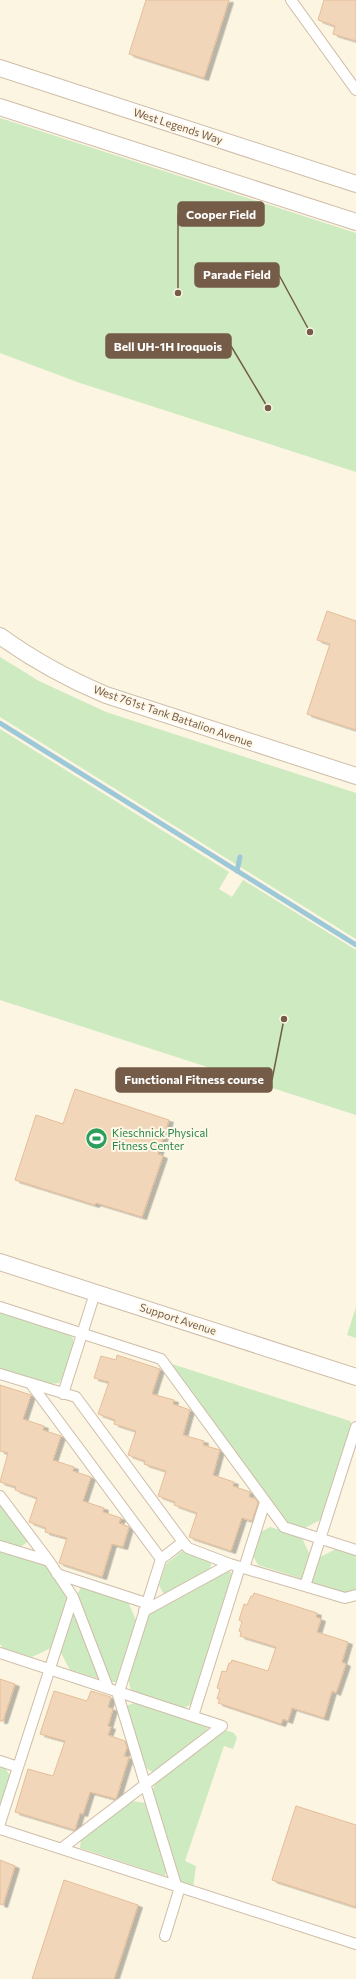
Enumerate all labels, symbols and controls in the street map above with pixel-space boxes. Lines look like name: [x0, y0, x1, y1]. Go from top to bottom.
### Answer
street label: West Legends Way: [132, 105, 225, 146]
callout: Cooper Field: [178, 202, 264, 226]
text: Cooper Field: [186, 207, 256, 221]
callout: Parade Field: [195, 263, 279, 287]
text: Parade Field: [203, 267, 271, 281]
callout: Bell UH-1H Iroquois: [106, 334, 231, 358]
text: Bell UH-1H Iroquois: [114, 339, 223, 353]
street label: West 761st Tank Battalion Avenue: [92, 682, 255, 749]
callout: Functional Fitness course: [116, 1068, 272, 1092]
text: Functional Fitness course: [124, 1072, 264, 1086]
sports icon: Kieschnick Physical Fitness Center: [83, 1126, 109, 1152]
place label: Kieschnick Physical Fitness Center: [112, 1126, 208, 1152]
street label: Support Avenue: [138, 1300, 218, 1337]

